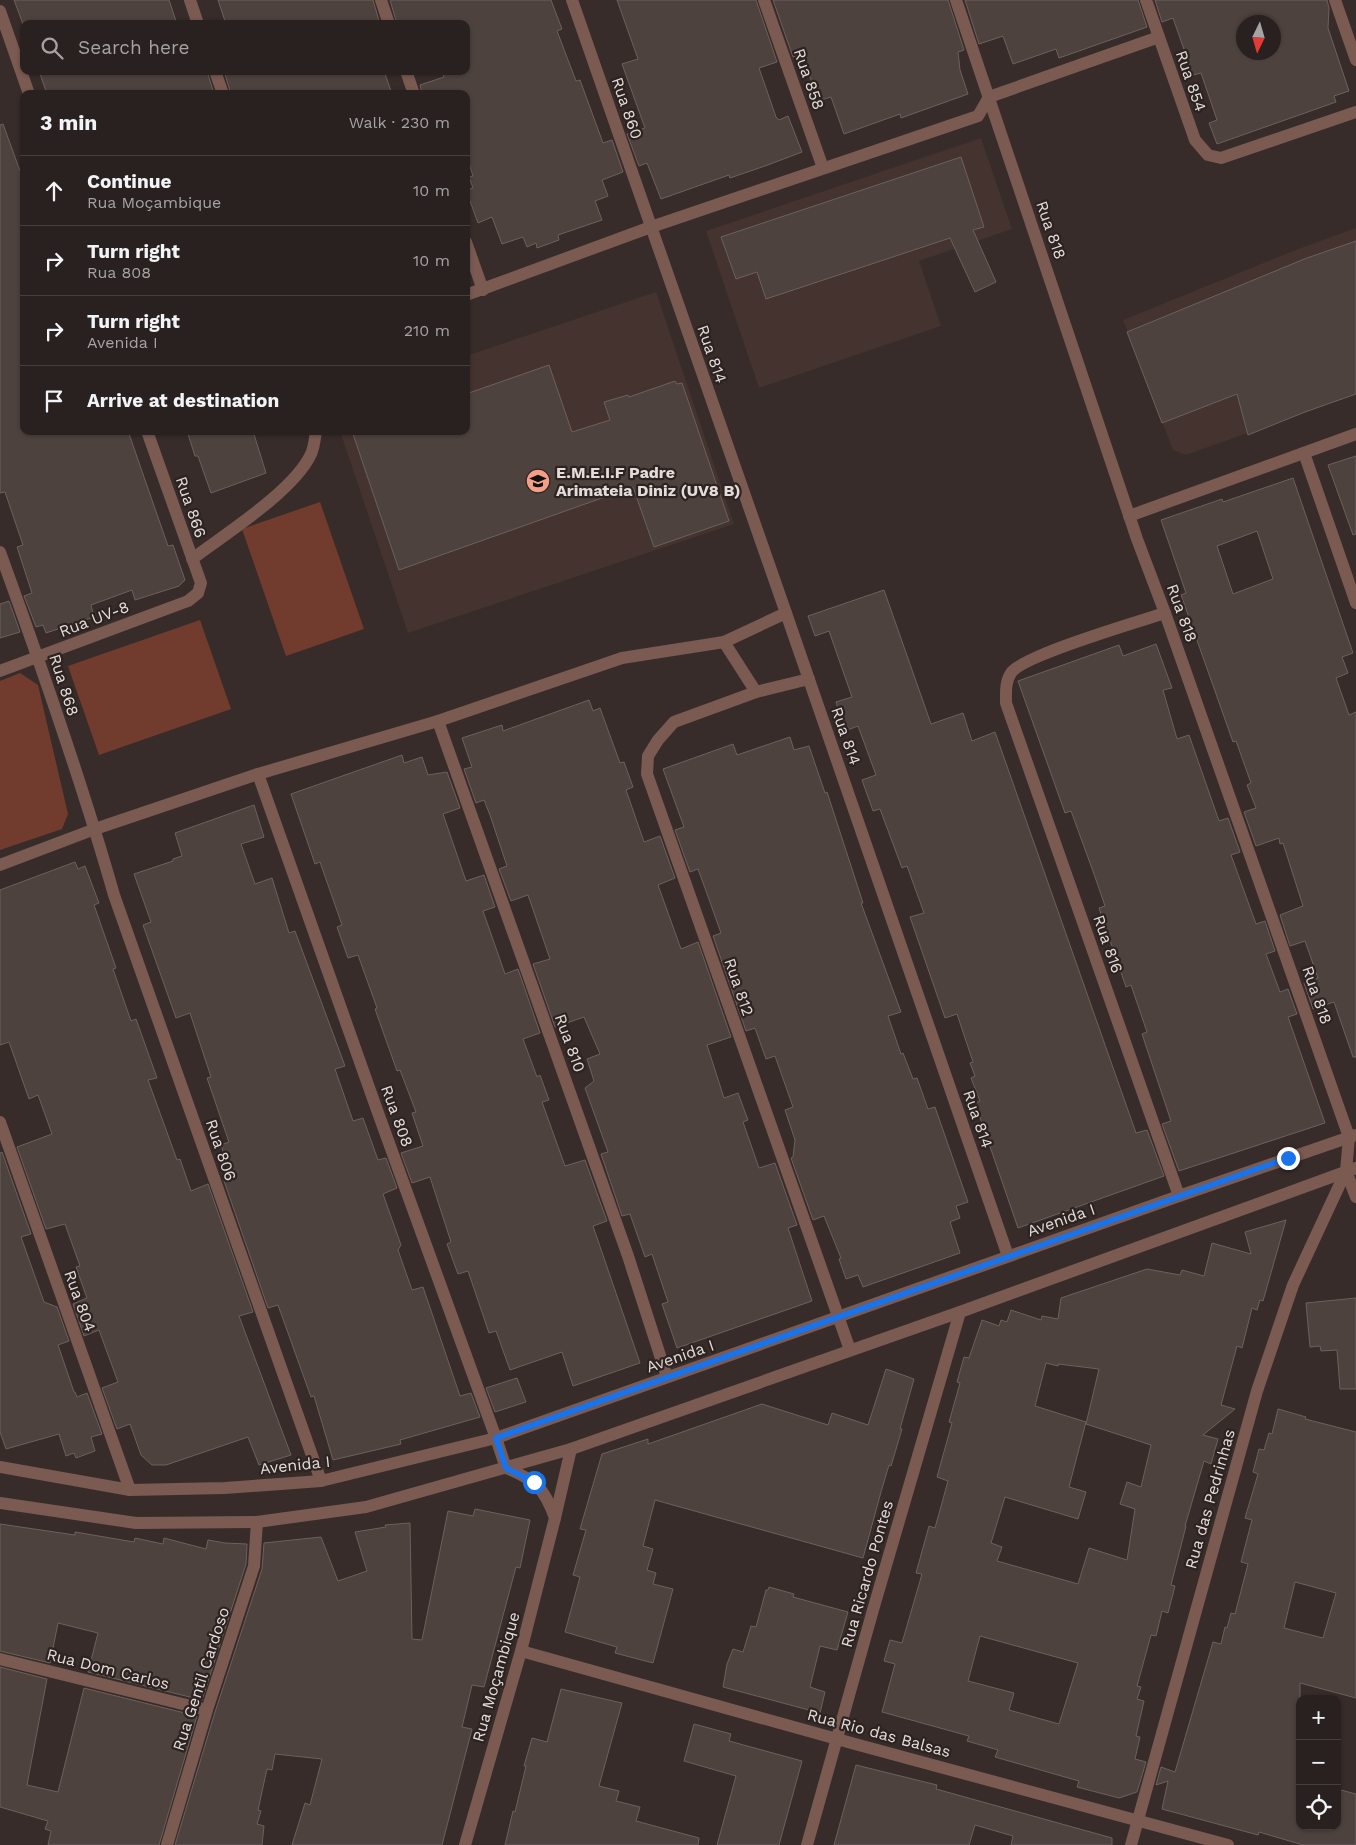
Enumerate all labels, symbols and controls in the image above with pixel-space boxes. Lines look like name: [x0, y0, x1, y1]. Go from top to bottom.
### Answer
north arrow: [1236, 15, 1281, 60]
search box: [20, 20, 470, 75]
icon: search: [38, 34, 66, 62]
text: Search here: [78, 36, 189, 59]
street label: Rua 858: [790, 46, 828, 112]
street label: Rua 854: [1172, 48, 1210, 114]
street label: Rua 860: [608, 75, 646, 141]
text: 3 min: [40, 110, 97, 135]
text: Walk · 230 m: [349, 113, 450, 132]
text: Continue: [87, 170, 171, 193]
icon: ahead: [40, 177, 68, 205]
text: 10 m: [413, 181, 450, 200]
text: Rua Moçambique: [87, 193, 221, 212]
street label: Rua 818: [1032, 198, 1070, 262]
text: Turn right: [87, 240, 180, 263]
icon: right: [40, 247, 68, 275]
text: 10 m: [413, 251, 450, 270]
text: Rua 808: [87, 263, 151, 282]
text: Turn right: [87, 310, 180, 333]
icon: right: [40, 317, 68, 345]
text: 210 m: [404, 321, 450, 340]
street label: Rua 814: [693, 322, 731, 386]
text: Avenida I: [87, 333, 158, 352]
icon: arrive: [40, 387, 68, 415]
text: Arrive at destination: [87, 389, 279, 412]
place label: E.M.E.I.F Padre Arimateia Diniz (UV8 B): [556, 463, 740, 500]
school or university icon: E.M.E.I.F Padre Arimateia Diniz (UV8 B): [525, 468, 551, 494]
street label: Rua 866: [172, 474, 210, 540]
street label: Rua 818: [1163, 581, 1201, 645]
street label: Rua UV-8: [56, 597, 132, 641]
street label: Rua 868: [45, 652, 83, 718]
street label: Rua 814: [827, 704, 865, 768]
street label: Rua 816: [1089, 912, 1127, 976]
street label: Rua 812: [720, 956, 758, 1018]
street label: Rua 818: [1298, 963, 1336, 1027]
street label: Rua 810: [551, 1011, 589, 1075]
street label: Rua 808: [377, 1083, 417, 1149]
street label: Rua 814: [959, 1087, 997, 1151]
street label: Rua 806: [202, 1117, 240, 1183]
route end: [1277, 1147, 1300, 1170]
street label: Avenida I: [1025, 1200, 1097, 1240]
street label: Rua 804: [60, 1268, 100, 1335]
street label: Avenida I: [644, 1336, 716, 1376]
street label: Rua das Pedrinhas: [1181, 1427, 1239, 1571]
street label: Avenida I: [259, 1452, 331, 1478]
route start: [523, 1471, 546, 1494]
street label: Rua Ricardo Pontes: [837, 1498, 897, 1650]
street label: Rua Gentil Cardoso: [169, 1605, 233, 1753]
street label: Rua Moçambique: [468, 1610, 524, 1744]
street label: Rua Dom Carlos: [45, 1645, 171, 1693]
map controls: [1296, 1695, 1341, 1830]
button: +: [1296, 1695, 1341, 1740]
street label: Rua Rio das Balsas: [805, 1705, 953, 1761]
button: −: [1296, 1740, 1341, 1785]
button: locate: [1296, 1785, 1341, 1830]

